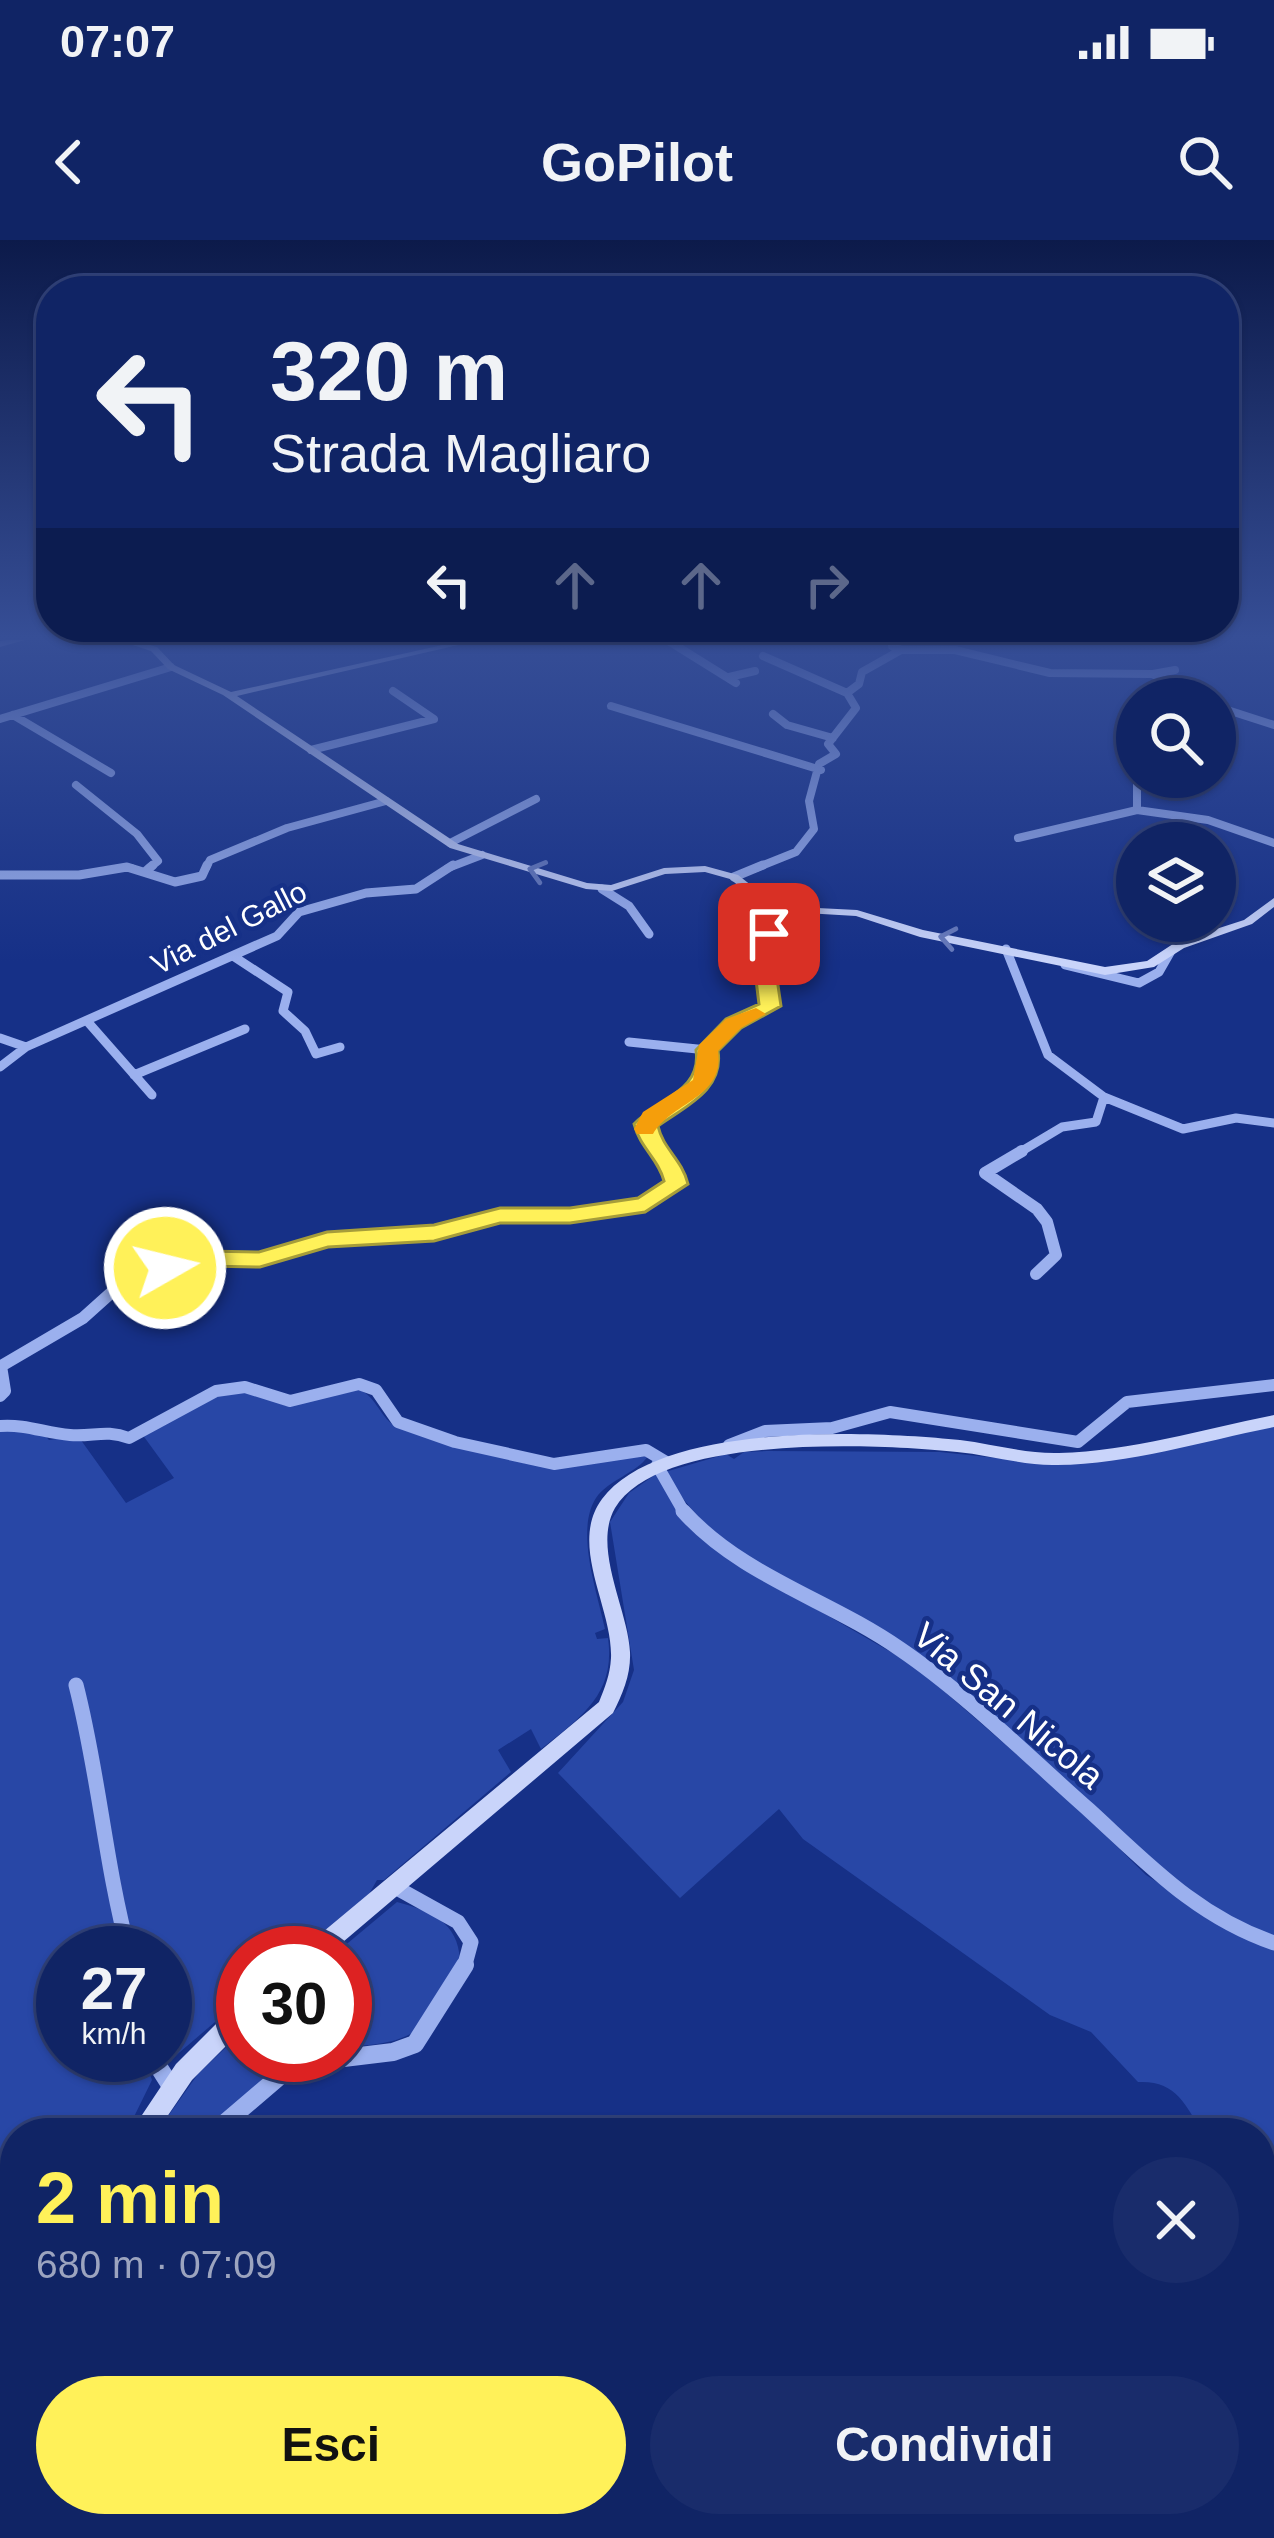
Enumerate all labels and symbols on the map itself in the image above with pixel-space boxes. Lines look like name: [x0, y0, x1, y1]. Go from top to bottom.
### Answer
one-way arrow: [527, 860, 548, 885]
street label: Via del Gallo: [146, 874, 312, 981]
pin: [718, 883, 820, 985]
one-way arrow: [938, 926, 958, 952]
position arrow: [102, 1205, 228, 1331]
street label: Via San Nicola: [905, 1614, 1113, 1797]
speed limit sign: 30: [216, 1926, 372, 2082]

